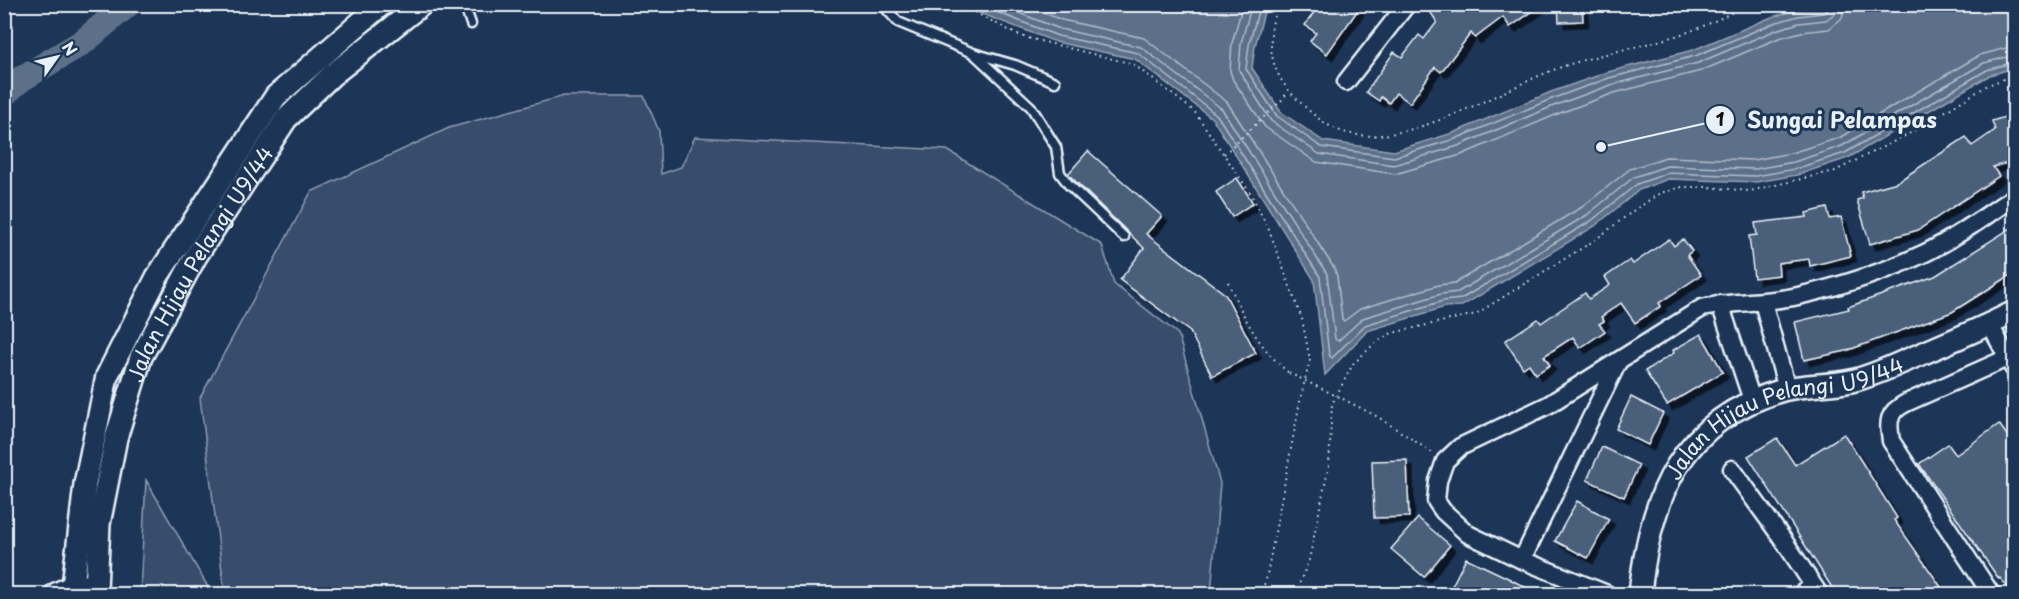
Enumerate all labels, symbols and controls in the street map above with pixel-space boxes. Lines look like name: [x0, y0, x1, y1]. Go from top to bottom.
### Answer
north arrow: [27, 27, 87, 87]
text: N: [57, 36, 84, 60]
callout: Sungai Pelampas: [1705, 100, 1949, 140]
text: Sungai Pelampas: [1747, 102, 1937, 135]
text: 1: [1716, 105, 1725, 132]
street label: Jalan Hijau Pelangi U9/44: [118, 139, 280, 386]
street label: Jalan Hijau Pelangi U9/44: [1657, 348, 1908, 485]

